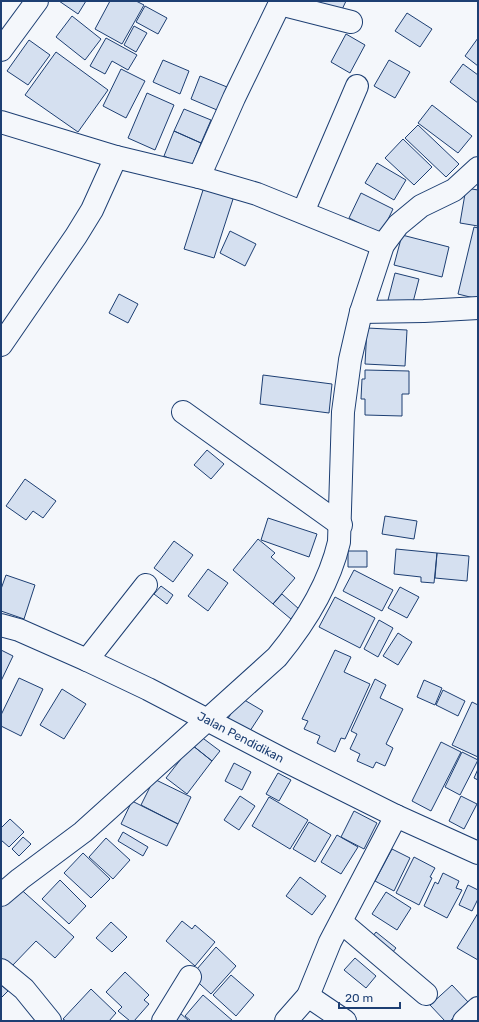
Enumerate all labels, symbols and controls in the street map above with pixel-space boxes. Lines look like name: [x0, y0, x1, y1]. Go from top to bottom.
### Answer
street label: Jalan Pendidikan: [195, 709, 286, 766]
scale bar: [339, 984, 400, 1010]
text: 20 m: [345, 991, 373, 1005]

